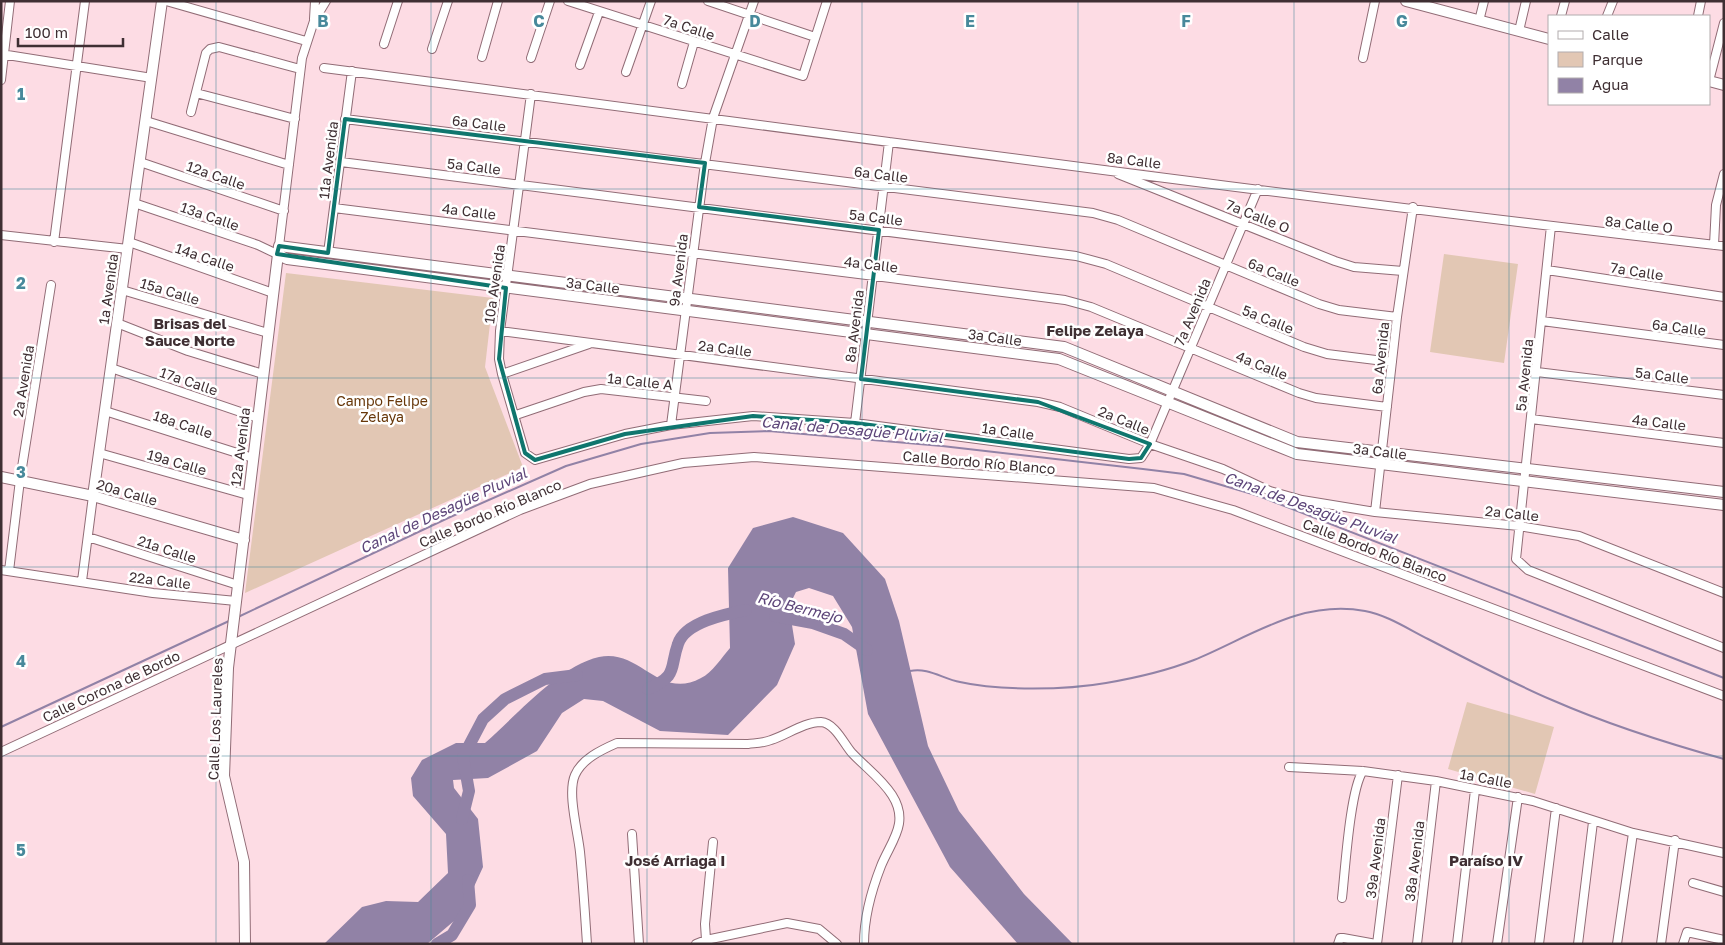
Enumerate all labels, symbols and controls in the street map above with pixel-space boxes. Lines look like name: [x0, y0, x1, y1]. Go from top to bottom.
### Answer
text: B: [317, 11, 329, 31]
text: C: [533, 11, 545, 31]
street label: 7a Calle: [661, 11, 717, 43]
text: D: [749, 11, 761, 31]
text: E: [965, 11, 975, 31]
text: F: [1181, 11, 1191, 31]
text: G: [1396, 11, 1408, 31]
scale bar: [18, 15, 122, 47]
legend: [1548, 15, 1710, 105]
text: 100 m: [25, 23, 68, 41]
text: Calle: [1592, 25, 1629, 43]
text: Parque: [1592, 50, 1643, 68]
text: Agua: [1592, 75, 1629, 93]
text: 1: [17, 84, 25, 104]
street label: 6a Calle: [451, 111, 507, 135]
street label: 11a Avenida: [315, 120, 341, 200]
street label: 8a Calle: [1106, 148, 1162, 172]
street label: 5a Calle: [446, 154, 502, 178]
street label: 12a Calle: [185, 157, 247, 193]
street label: 6a Calle: [853, 162, 909, 186]
street label: 7a Calle O: [1224, 196, 1292, 236]
street label: 13a Calle: [179, 198, 241, 234]
street label: 4a Calle: [441, 199, 497, 223]
street label: 5a Calle: [848, 205, 904, 229]
street label: 8a Calle O: [1604, 212, 1674, 236]
street label: 9a Avenida: [665, 233, 691, 307]
street label: 14a Calle: [173, 239, 237, 275]
street label: 10a Avenida: [480, 243, 508, 325]
street label: 4a Calle: [843, 252, 899, 276]
street label: 1a Avenida: [95, 253, 121, 325]
street label: 6a Calle: [1246, 254, 1302, 290]
street label: 7a Calle: [1609, 258, 1665, 284]
text: 2: [16, 273, 26, 293]
street label: 3a Calle: [565, 273, 621, 297]
street label: 15a Calle: [138, 274, 202, 308]
street label: 7a Avenida: [1170, 276, 1214, 348]
street label: 8a Avenida: [841, 289, 867, 363]
street label: 5a Calle: [1240, 301, 1296, 337]
district label: Brisas del Sauce Norte: [145, 314, 235, 349]
street label: 6a Calle: [1651, 315, 1707, 339]
district label: Felipe Zelaya: [1046, 321, 1144, 339]
street label: 6a Avenida: [1368, 321, 1392, 395]
street label: 3a Calle: [967, 325, 1023, 349]
street label: 2a Calle: [697, 336, 753, 360]
street label: 5a Avenida: [1512, 338, 1536, 412]
street label: 2a Avenida: [9, 344, 37, 418]
street label: 4a Calle: [1234, 347, 1290, 383]
street label: 17a Calle: [158, 363, 220, 399]
street label: 5a Calle: [1634, 363, 1690, 387]
street label: 1a Calle A: [607, 369, 674, 393]
park label: Campo Felipe Zelaya: [336, 392, 428, 425]
street label: 2a Calle: [1096, 402, 1152, 438]
street label: 18a Calle: [151, 406, 215, 442]
street label: 12a Avenida: [227, 407, 253, 487]
street label: 4a Calle: [1631, 410, 1687, 434]
water label: Canal de Desagüe Pluvial: [760, 412, 945, 447]
street label: 1a Calle: [981, 419, 1035, 443]
street label: 3a Calle: [1352, 439, 1408, 463]
street label: 19a Calle: [145, 445, 209, 479]
street label: Calle Bordo Río Blanco: [902, 447, 1056, 477]
text: 3: [16, 462, 26, 482]
water label: Canal de Desagüe Pluvial: [357, 463, 531, 558]
water label: Canal de Desagüe Pluvial: [1222, 467, 1401, 548]
street label: 20a Calle: [95, 475, 159, 509]
street label: Calle Bordo Río Blanco: [416, 475, 564, 551]
street label: 2a Calle: [1484, 502, 1540, 524]
street label: Calle Bordo Río Blanco: [1301, 515, 1449, 585]
street label: 21a Calle: [136, 532, 198, 566]
street label: 22a Calle: [128, 568, 192, 592]
water label: Río Bermejo: [756, 588, 845, 627]
street label: Calle Corona de Bordo: [39, 647, 183, 725]
text: 4: [16, 651, 26, 671]
street label: Calle Los Laureles: [204, 657, 226, 781]
street label: 1a Calle: [1459, 765, 1513, 791]
street label: 39a Avenida: [1362, 817, 1388, 899]
street label: 38a Avenida: [1401, 820, 1427, 902]
text: 5: [16, 840, 26, 860]
district label: José Arriaga I: [625, 851, 725, 869]
district label: Paraíso IV: [1449, 851, 1523, 869]

